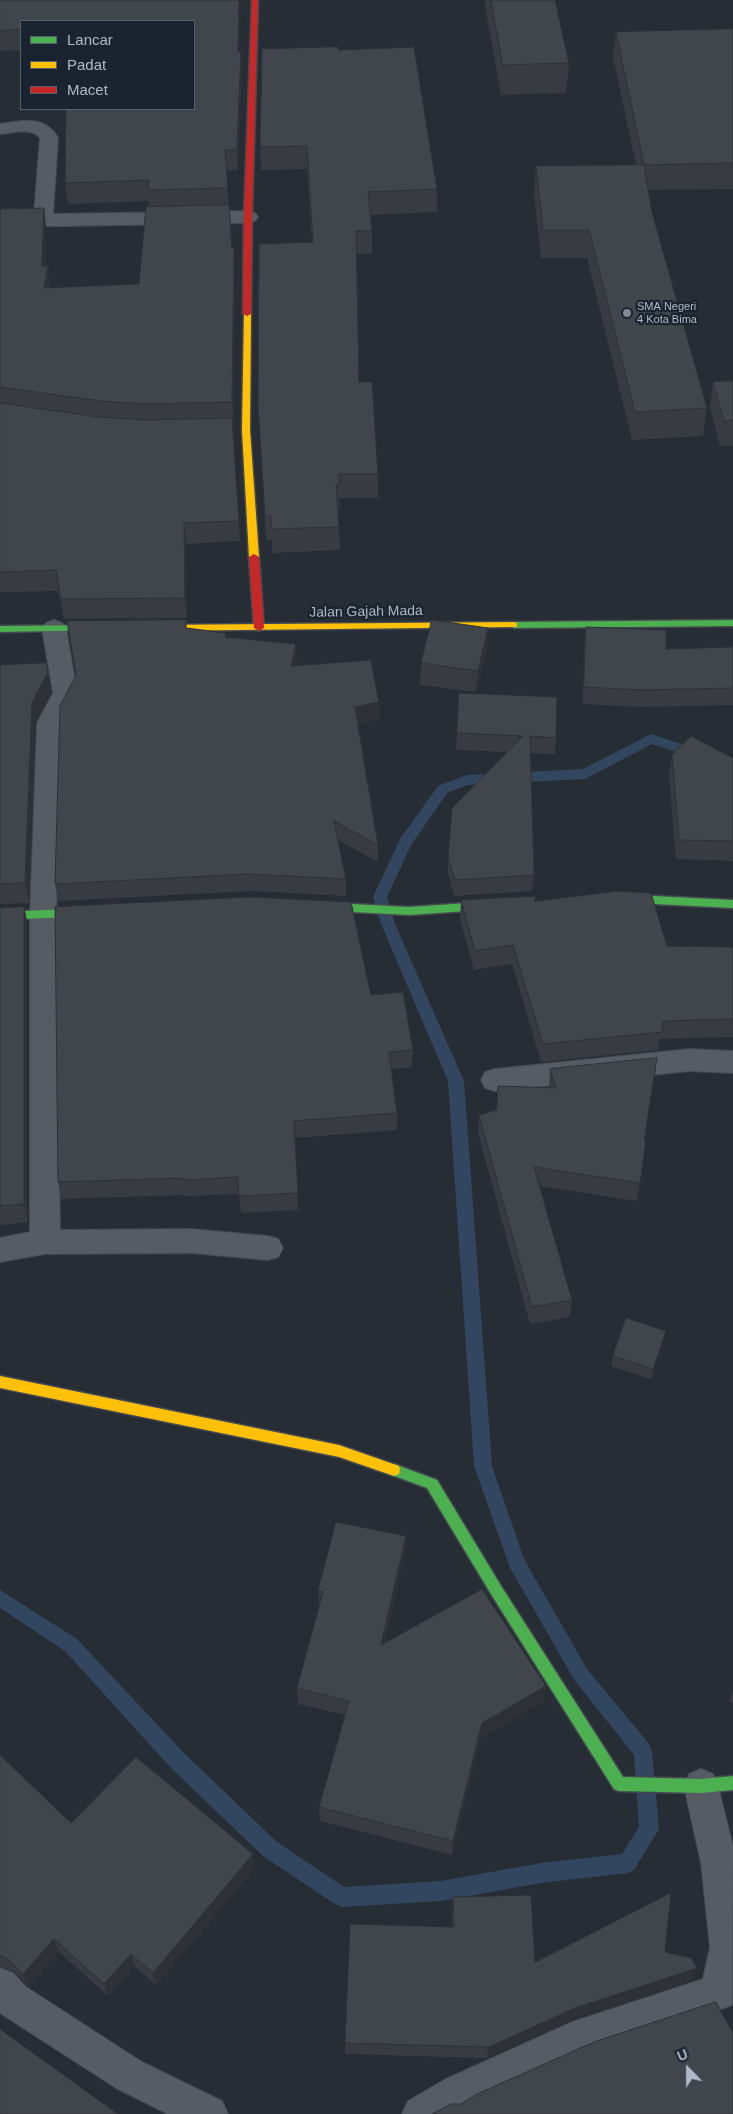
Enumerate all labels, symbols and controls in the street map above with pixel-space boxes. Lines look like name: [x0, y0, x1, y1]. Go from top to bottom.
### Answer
legend: [20, 20, 195, 110]
text: Lancar: [67, 31, 113, 48]
text: Padat: [67, 56, 106, 73]
text: Macet: [67, 81, 108, 98]
place label: SMA Negeri 4 Kota Bima: [637, 300, 697, 326]
marker: SMA Negeri 4 Kota Bima: [621, 307, 633, 319]
street label: Jalan Gajah Mada: [309, 603, 423, 621]
north arrow: [663, 2044, 713, 2094]
text: U: [675, 2046, 690, 2064]

